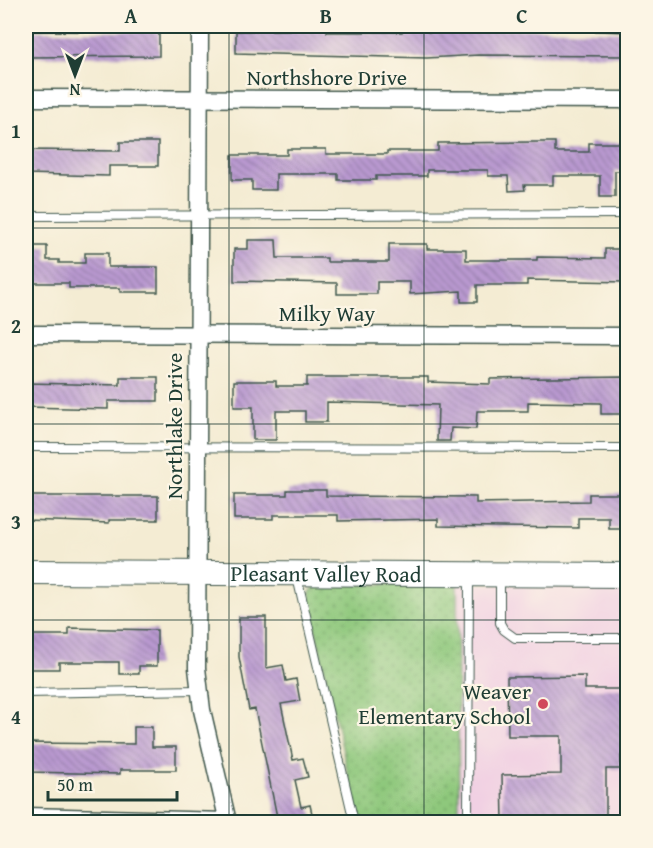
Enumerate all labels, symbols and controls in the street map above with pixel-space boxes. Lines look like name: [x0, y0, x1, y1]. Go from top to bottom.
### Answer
text: A: [125, 1, 138, 30]
text: B: [320, 1, 332, 30]
text: C: [516, 1, 528, 30]
north arrow: [45, 45, 105, 105]
street label: Northshore Drive: [247, 61, 407, 93]
text: N: [69, 78, 80, 102]
text: 1: [11, 116, 21, 145]
street label: Milky Way: [279, 297, 375, 329]
text: 2: [11, 311, 21, 340]
street label: Northlake Drive: [158, 353, 190, 499]
text: 3: [11, 507, 21, 536]
street label: Pleasant Valley Road: [230, 557, 422, 590]
place label: Weaver Elementary School: [359, 675, 531, 732]
marker: Weaver Elementary School: [536, 697, 550, 711]
text: 4: [11, 702, 21, 731]
scale bar: [48, 764, 177, 802]
text: 50 m: [57, 771, 93, 798]

